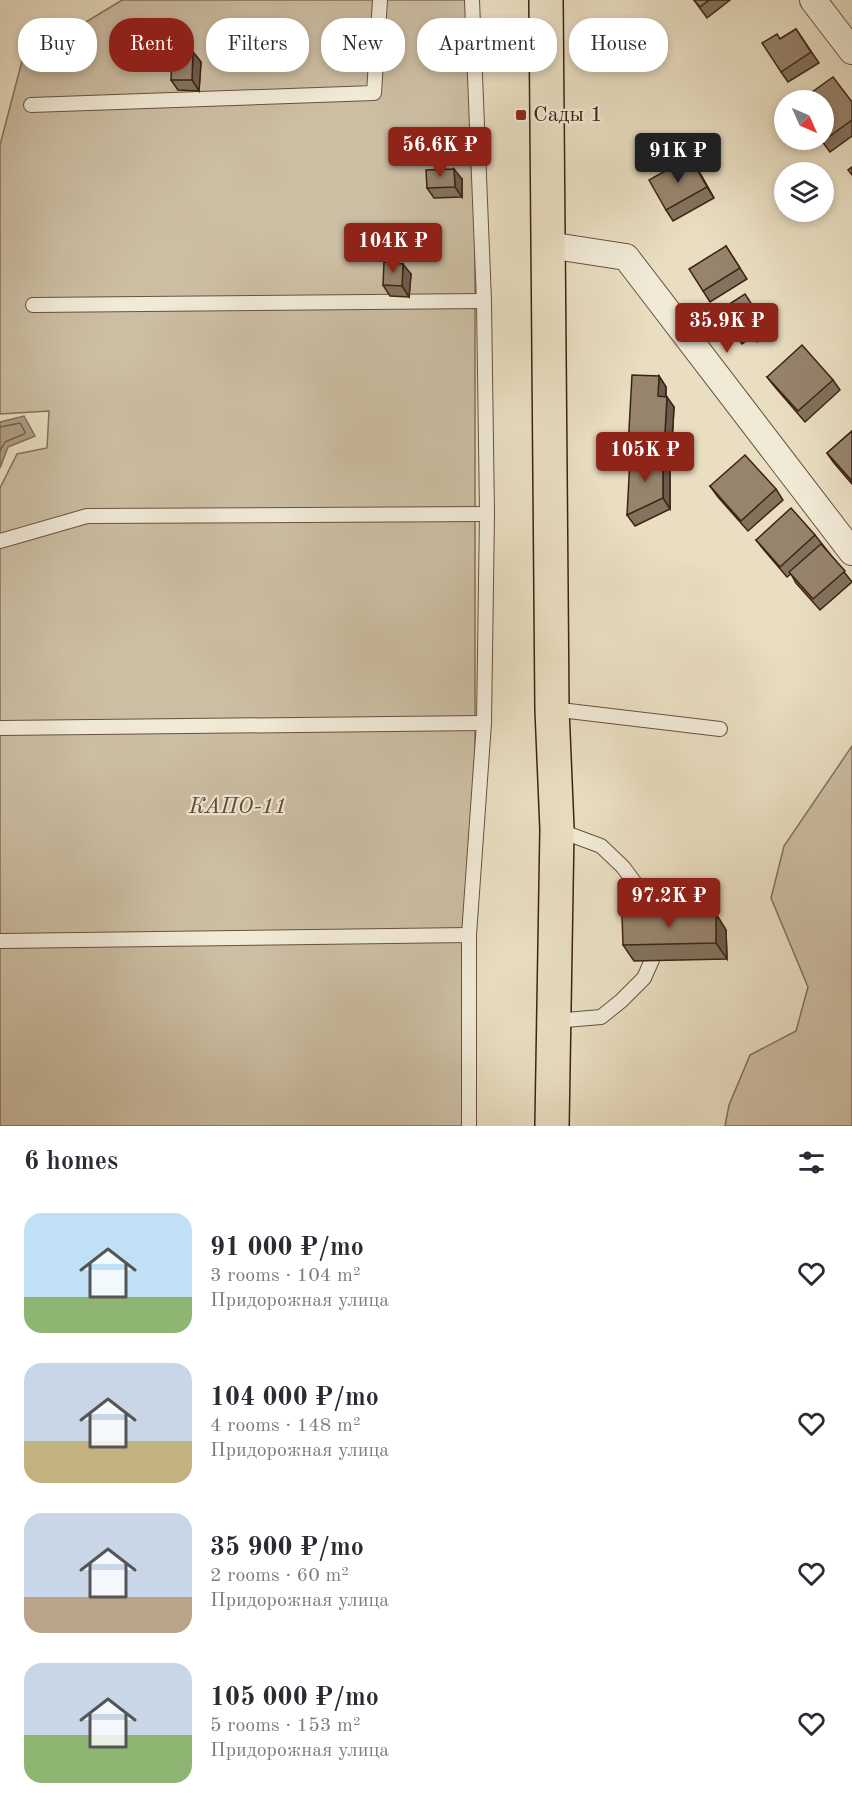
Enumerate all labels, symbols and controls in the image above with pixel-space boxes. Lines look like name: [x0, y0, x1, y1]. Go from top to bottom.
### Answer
chip: Buy: [18, 18, 97, 72]
chip: Rent: [109, 18, 194, 72]
chip: Filters: [206, 18, 309, 72]
chip: New: [321, 18, 405, 72]
chip: Apartment: [417, 18, 557, 72]
chip: House: [569, 18, 668, 72]
north arrow: [774, 90, 834, 150]
map controls: [774, 90, 834, 222]
place label: Сады 1: [533, 104, 603, 126]
marker: Сады 1: [514, 108, 528, 122]
pin: 56.6K ₽: [385, 127, 495, 178]
pin: 91K ₽: [636, 133, 720, 184]
text: 56.6K ₽: [402, 136, 478, 156]
text: 91K ₽: [649, 142, 707, 162]
button: layers: [774, 162, 834, 222]
pin: 104K ₽: [344, 223, 442, 274]
text: 104K ₽: [358, 232, 428, 252]
pin: 35.9K ₽: [672, 303, 782, 354]
text: 35.9K ₽: [689, 312, 765, 332]
pin: 105K ₽: [596, 432, 694, 483]
text: 105K ₽: [610, 441, 680, 461]
park label: КАПО-11: [188, 796, 287, 818]
pin: 97.2K ₽: [614, 878, 724, 929]
text: 97.2K ₽: [631, 887, 707, 907]
icon: filters: [795, 1146, 828, 1179]
text: 6 homes: [24, 1149, 118, 1175]
text: 91 000 ₽/mo: [210, 1235, 364, 1261]
icon: home: [72, 1237, 144, 1309]
icon: heart: [795, 1257, 828, 1290]
text: 3 rooms · 104 m²: [210, 1266, 360, 1286]
text: Придорожная улица: [210, 1291, 389, 1311]
text: 104 000 ₽/mo: [210, 1385, 379, 1411]
icon: home: [72, 1387, 144, 1459]
icon: heart: [795, 1407, 828, 1440]
text: 4 rooms · 148 m²: [210, 1416, 360, 1436]
text: Придорожная улица: [210, 1441, 389, 1461]
text: 35 900 ₽/mo: [210, 1535, 364, 1561]
icon: home: [72, 1537, 144, 1609]
icon: heart: [795, 1557, 828, 1590]
text: 2 rooms · 60 m²: [210, 1566, 349, 1586]
text: Придорожная улица: [210, 1591, 389, 1611]
text: 105 000 ₽/mo: [210, 1685, 379, 1711]
icon: home: [72, 1687, 144, 1759]
icon: heart: [795, 1707, 828, 1740]
text: 5 rooms · 153 m²: [210, 1716, 360, 1736]
text: Придорожная улица: [210, 1741, 389, 1761]

